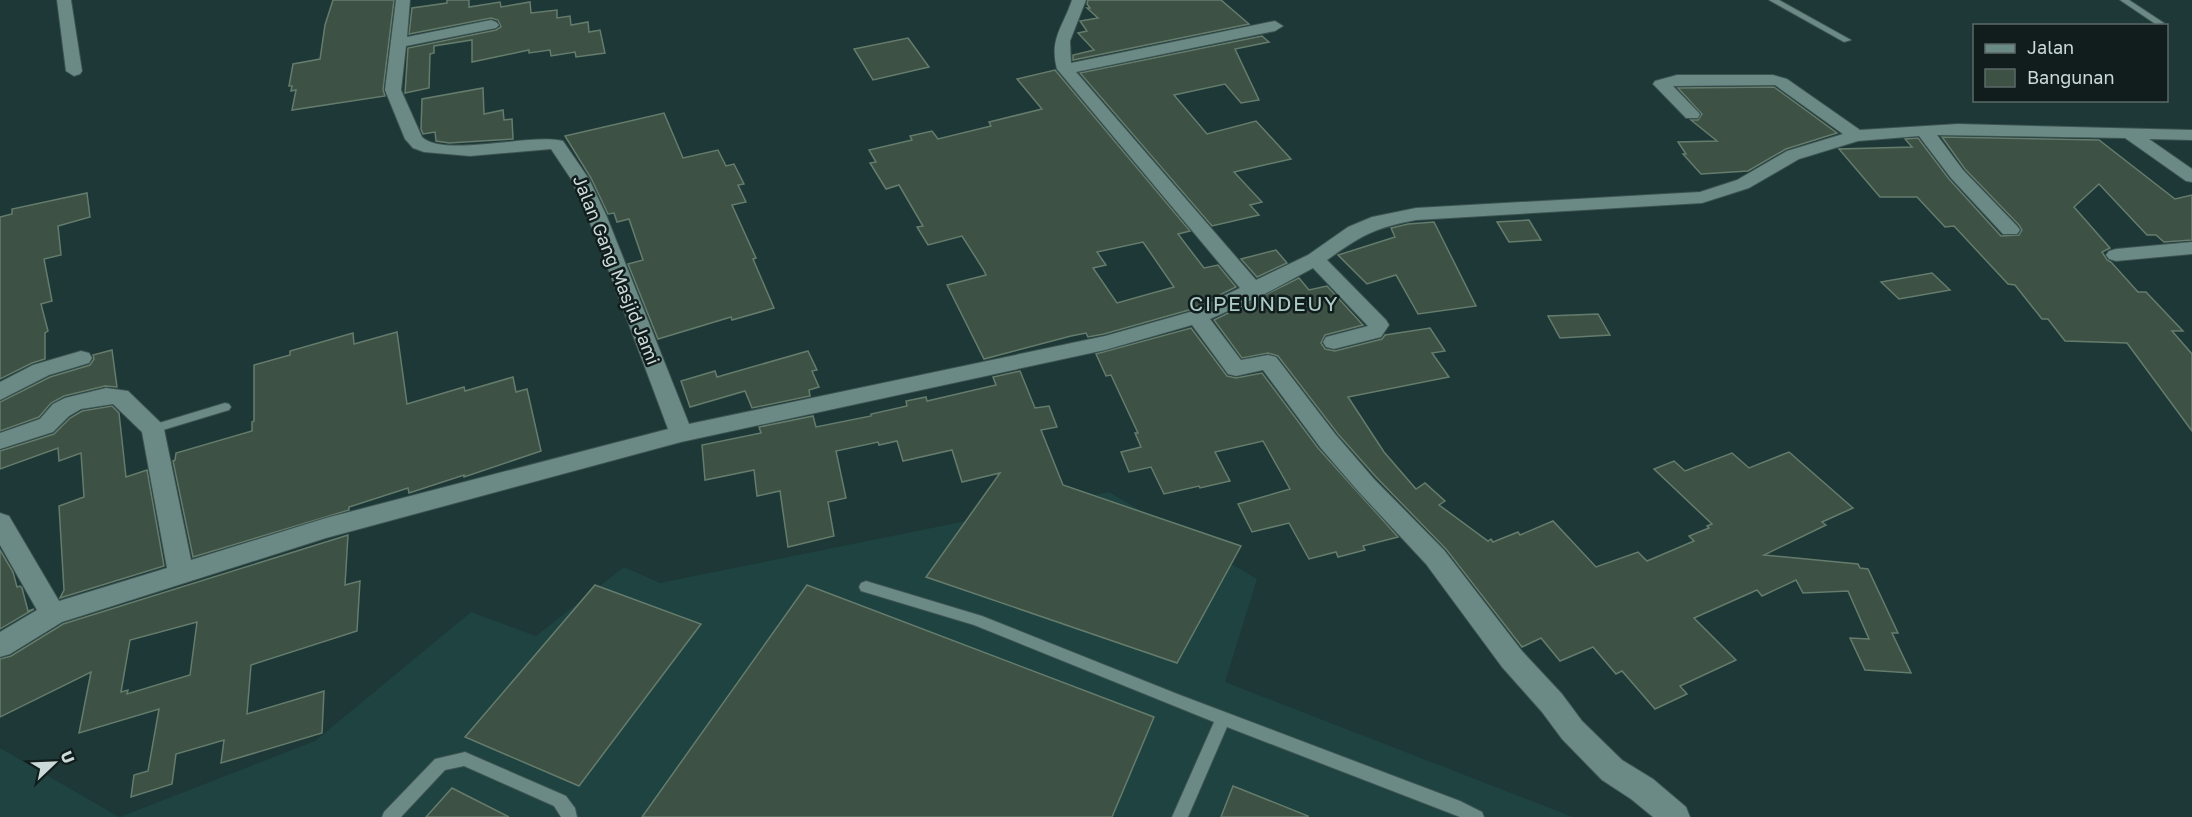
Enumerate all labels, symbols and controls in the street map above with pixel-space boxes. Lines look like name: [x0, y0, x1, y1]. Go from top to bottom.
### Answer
legend: [1973, 24, 2168, 102]
text: Jalan: [2027, 36, 2074, 58]
text: Bangunan: [2027, 66, 2115, 88]
street label: Jalan Gang Masjid Jami: [569, 172, 665, 368]
district label: CIPEUNDEUY: [1189, 290, 1339, 316]
north arrow: [24, 733, 84, 793]
text: U: [56, 748, 79, 766]

